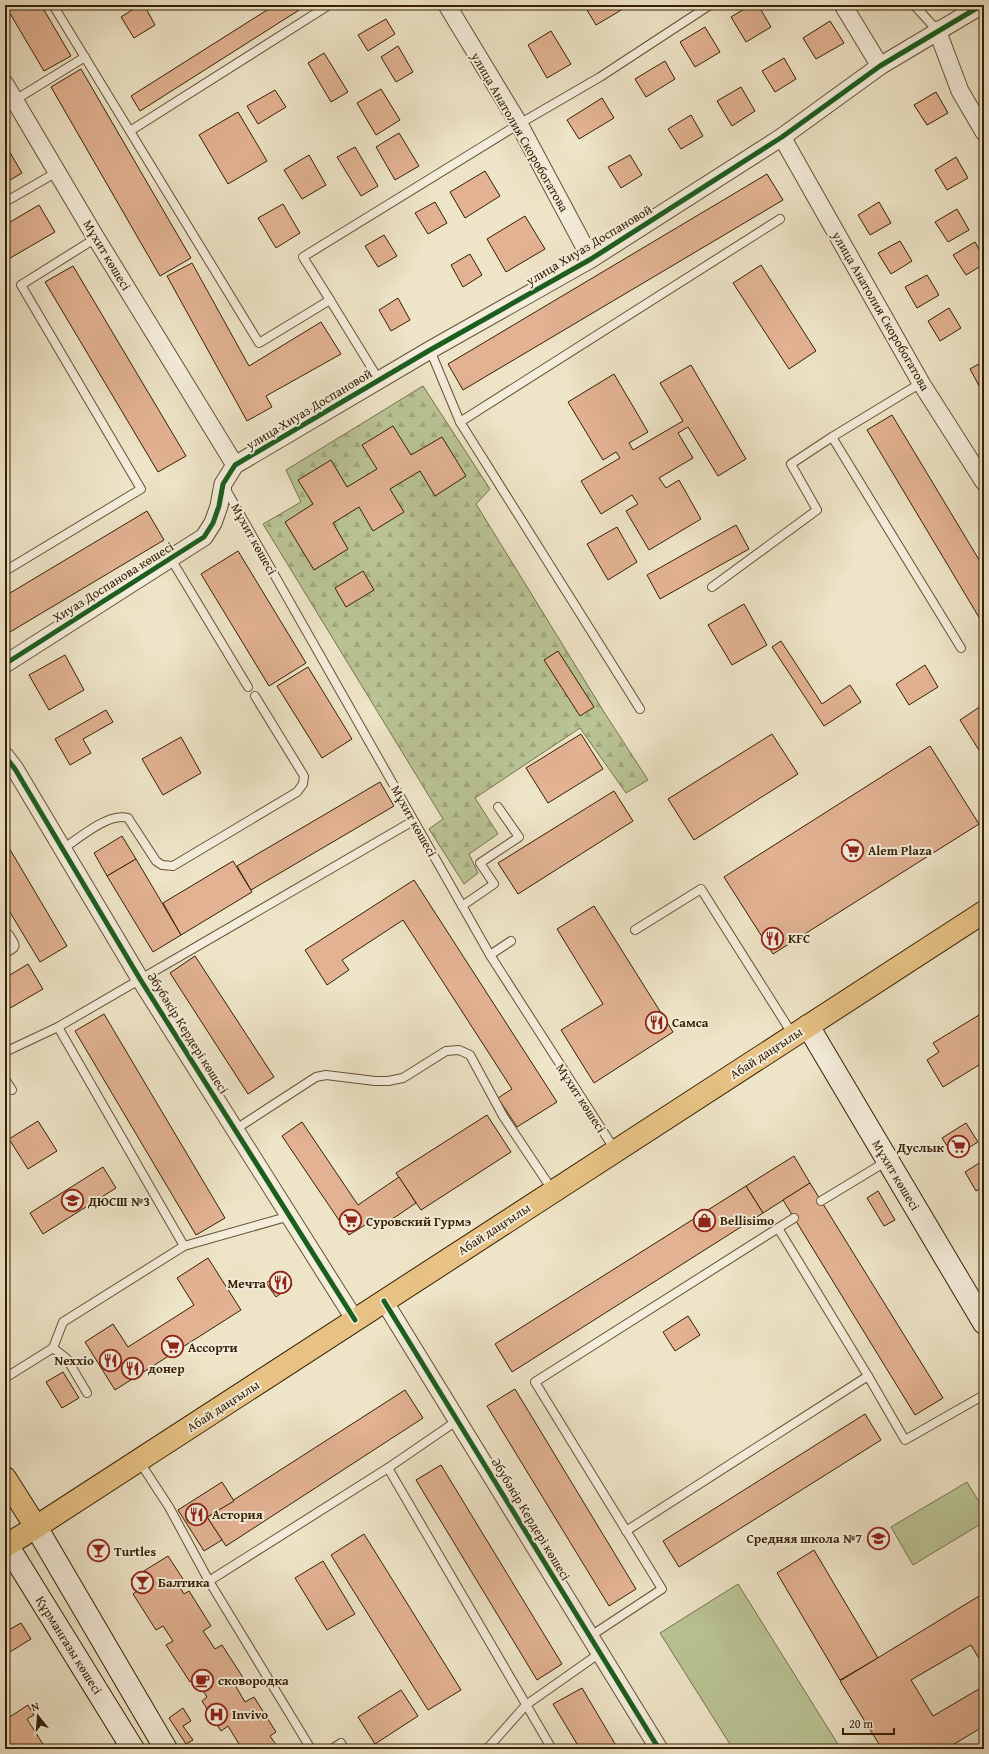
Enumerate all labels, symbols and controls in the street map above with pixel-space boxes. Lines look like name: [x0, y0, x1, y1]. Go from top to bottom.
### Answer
street label: улица Анатолия Скоробогатова: [466, 48, 574, 216]
street label: улица Хиуаз Доспановой: [521, 200, 656, 291]
street label: Мұхит көшесі: [78, 216, 136, 294]
street label: улица Анатолия Скоробогатова: [827, 227, 935, 395]
street label: улица Хиуаз Доспановой: [241, 364, 376, 455]
street label: Мұхит көшесі: [226, 500, 282, 579]
street label: Хиуаз Доспанова көшесі: [49, 537, 178, 627]
street label: Мұхит көшесі: [386, 782, 442, 861]
supermarket icon: Alem Plaza: [839, 837, 865, 863]
place label: Alem Plaza: [868, 841, 932, 860]
restaurant icon: KFC: [760, 925, 786, 951]
place label: KFC: [788, 929, 810, 948]
street label: Әбубәкір Кердері көшесі: [143, 969, 233, 1098]
restaurant icon: Самса: [643, 1009, 669, 1035]
place label: Самса: [672, 1013, 709, 1032]
street label: Абай даңғылы: [726, 1022, 806, 1084]
street label: Мұхит көшесі: [551, 1060, 611, 1137]
supermarket icon: Дуслык: [946, 1134, 972, 1160]
street label: Мұхит көшесі: [867, 1136, 925, 1214]
place label: Дуслык: [896, 1138, 945, 1157]
school or university icon: ДЮСШ №3: [60, 1188, 86, 1214]
place label: ДЮСШ №3: [87, 1192, 150, 1211]
street label: Абай даңғылы: [454, 1198, 534, 1260]
shop icon: Bellisimo: [692, 1207, 718, 1233]
supermarket icon: Суровский Гурмэ: [338, 1208, 364, 1234]
place label: Bellisimo: [720, 1211, 774, 1230]
place label: Суровский Гурмэ: [366, 1212, 471, 1231]
restaurant icon: Мечта: [268, 1270, 294, 1296]
place label: Мечта: [227, 1274, 266, 1293]
supermarket icon: Ассорти: [159, 1334, 185, 1360]
place label: Ассорти: [188, 1338, 238, 1357]
restaurant icon: Nexxio: [97, 1347, 123, 1373]
place label: Nexxio: [54, 1351, 94, 1370]
restaurant icon: донер: [120, 1355, 146, 1381]
place label: донер: [148, 1359, 185, 1378]
street label: Абай даңғылы: [183, 1375, 263, 1437]
street label: Әбубәкір Кердері көшесі: [487, 1454, 575, 1584]
restaurant icon: Астория: [184, 1501, 210, 1527]
place label: Астория: [212, 1505, 263, 1524]
school or university icon: Средняя школа №7: [865, 1525, 891, 1551]
place label: Средняя школа №7: [747, 1529, 862, 1548]
bar icon: Turtles: [86, 1538, 112, 1564]
place label: Turtles: [114, 1542, 156, 1561]
bar icon: Балтика: [130, 1569, 156, 1595]
place label: Балтика: [158, 1573, 210, 1592]
street label: Құрманғазы көшесі: [31, 1592, 107, 1698]
cafe icon: сковородка: [189, 1667, 215, 1693]
place label: сковородка: [218, 1671, 289, 1690]
north arrow: [18, 1696, 58, 1736]
text: N: [29, 1698, 42, 1715]
hospital icon: Invivo: [204, 1701, 230, 1727]
place label: Invivo: [232, 1705, 268, 1724]
scale bar: [843, 1710, 894, 1736]
text: 20 m: [849, 1715, 873, 1732]

